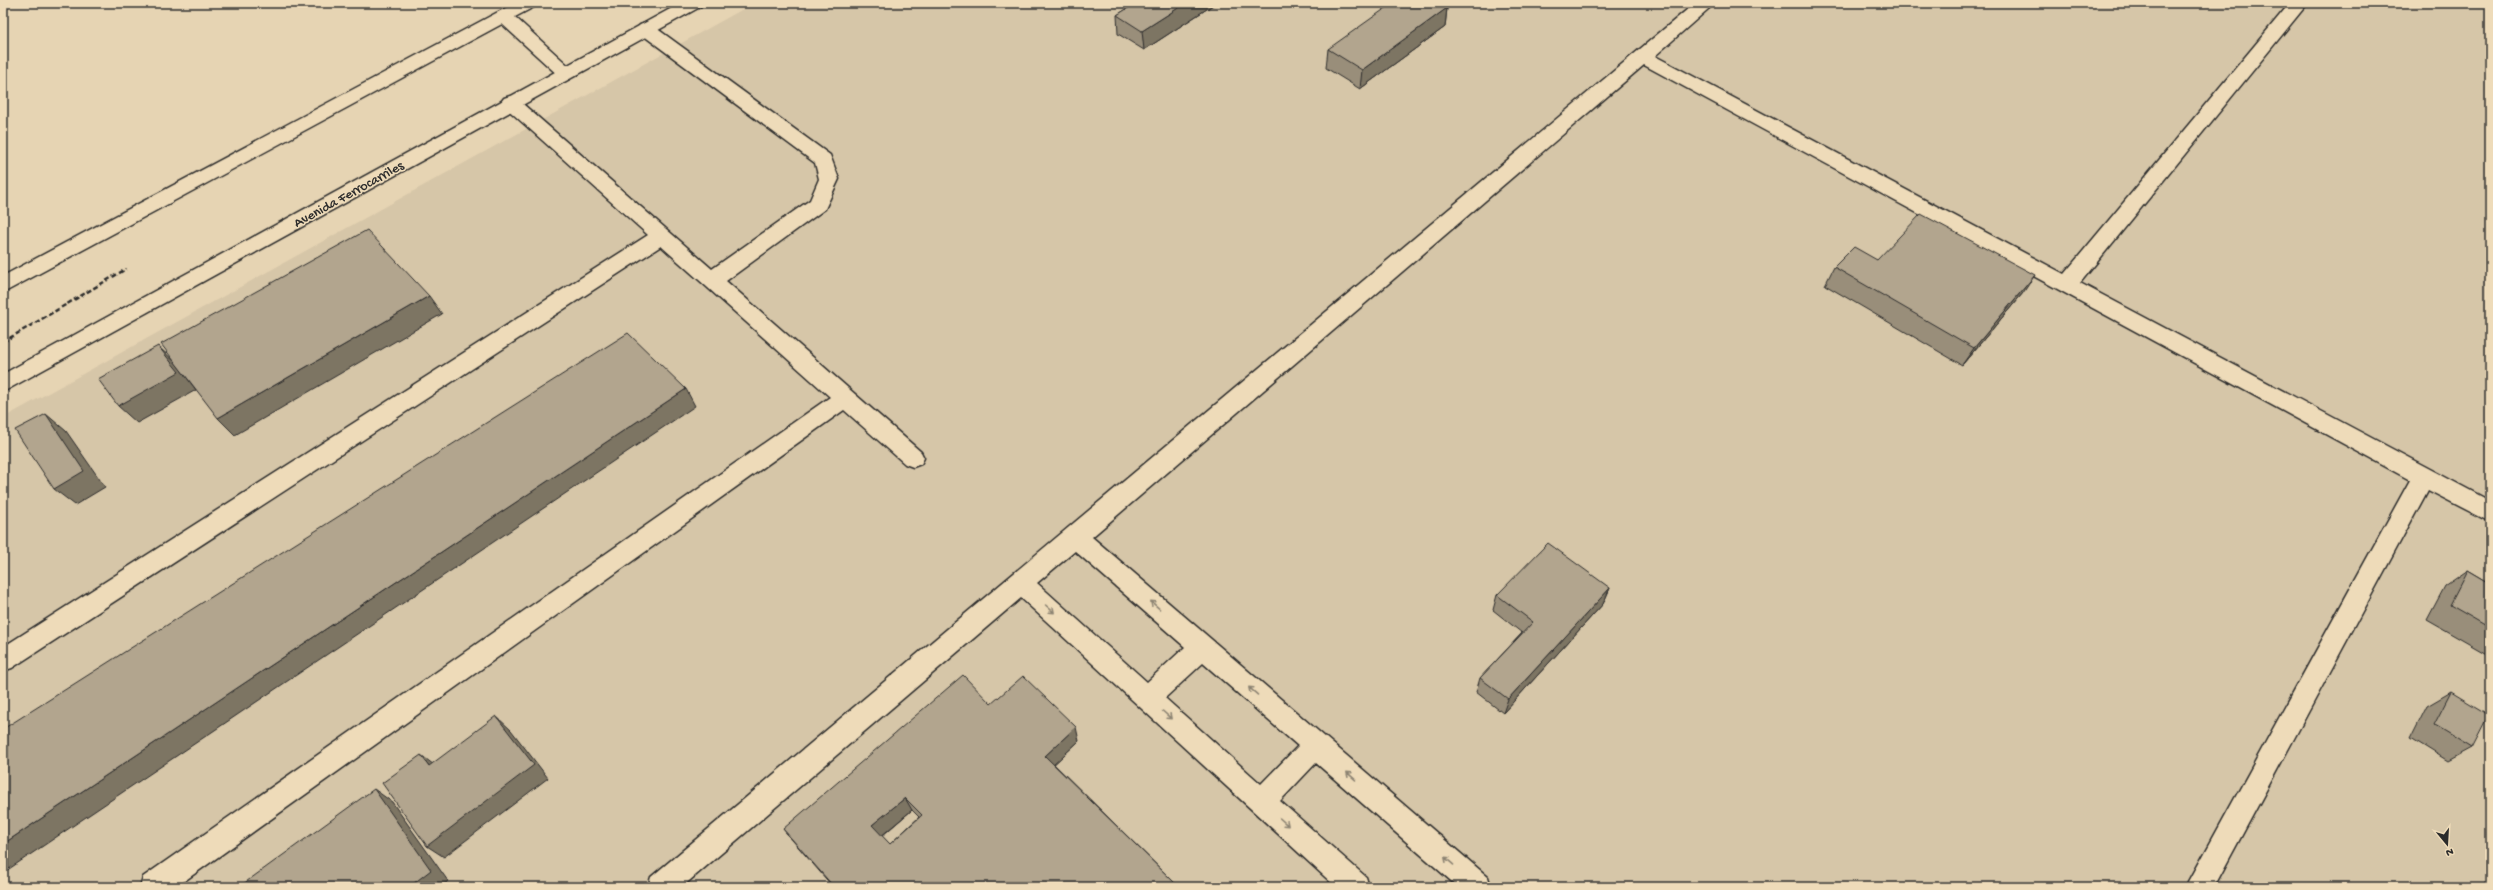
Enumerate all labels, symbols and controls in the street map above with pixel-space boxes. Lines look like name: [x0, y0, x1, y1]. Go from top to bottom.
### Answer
street label: Avenida Ferrocarriles: [291, 157, 408, 232]
one-way arrow: [1149, 601, 1160, 610]
one-way arrow: [1044, 605, 1055, 614]
one-way arrow: [1247, 686, 1258, 695]
one-way arrow: [1161, 711, 1172, 720]
one-way arrow: [1346, 772, 1356, 781]
one-way arrow: [1278, 817, 1289, 826]
north arrow: [2427, 824, 2467, 864]
text: N: [2444, 845, 2455, 858]
one-way arrow: [1444, 857, 1454, 866]

